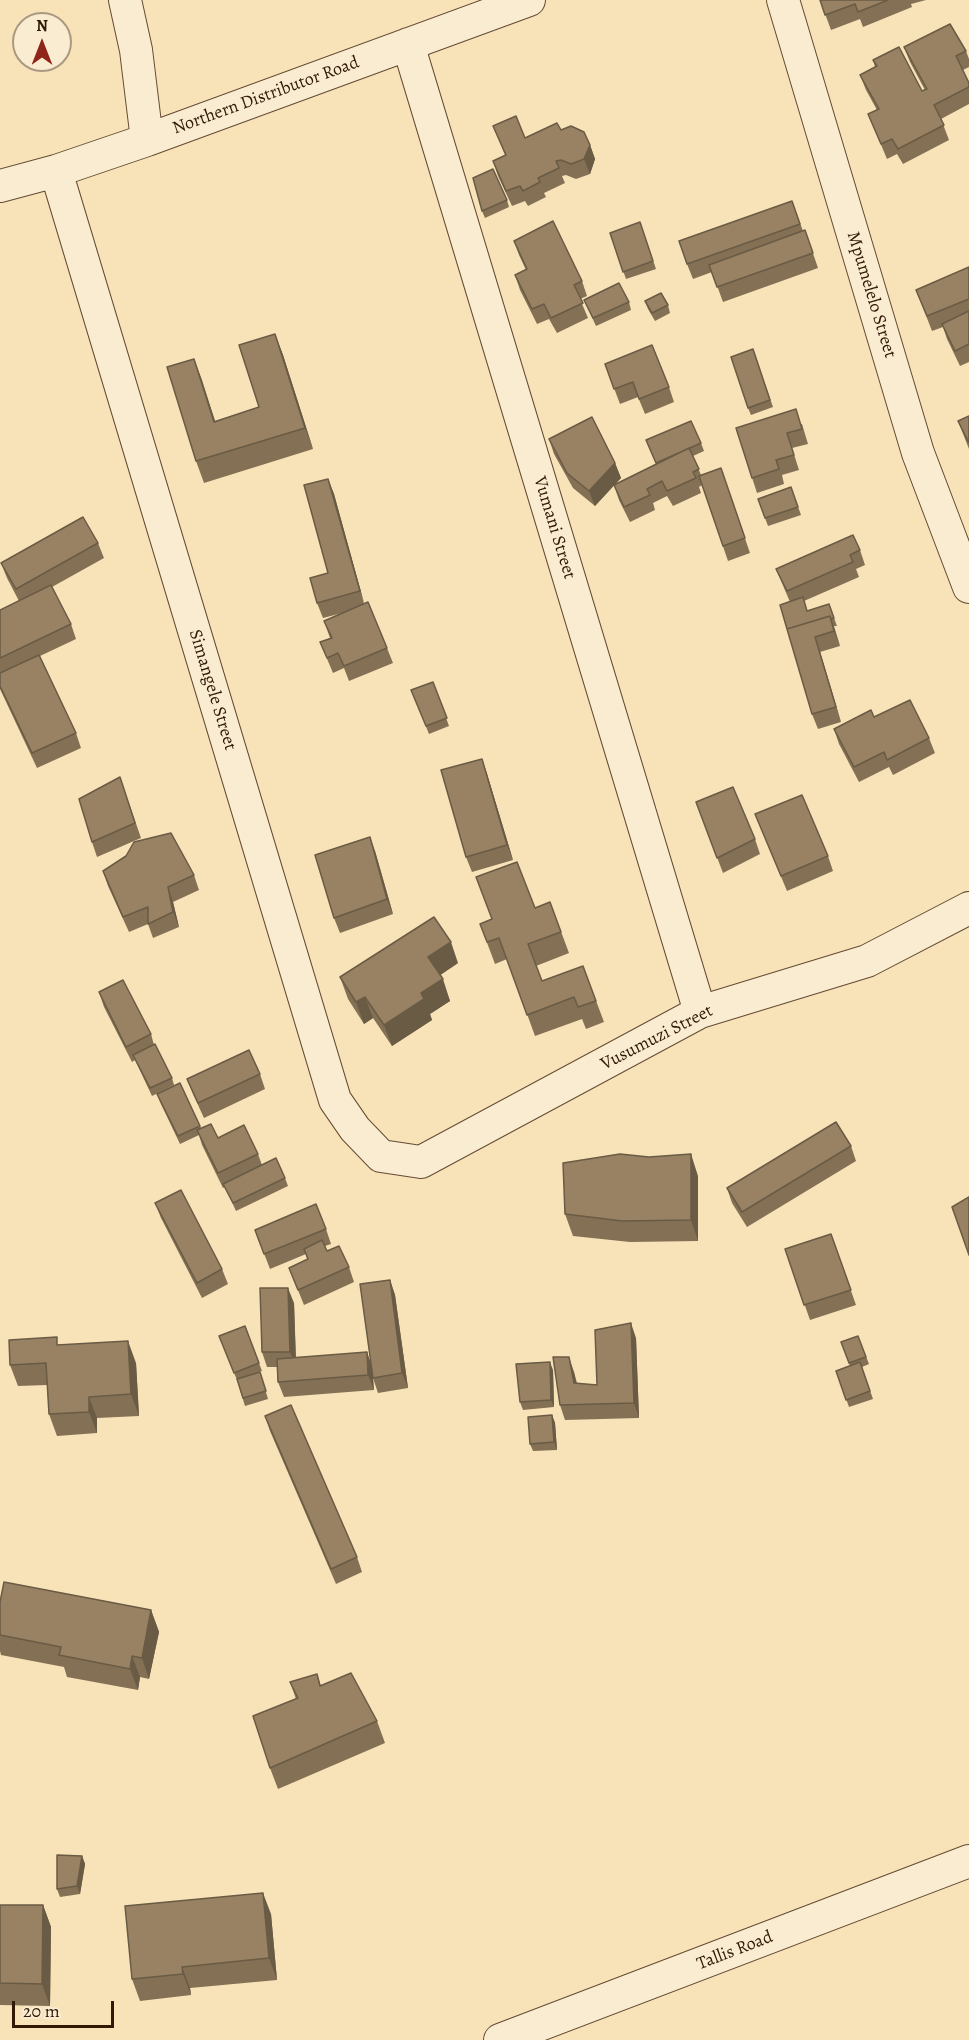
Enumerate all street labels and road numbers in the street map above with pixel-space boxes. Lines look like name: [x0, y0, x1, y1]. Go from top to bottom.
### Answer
street label: Northern Distributor Road: [170, 52, 362, 140]
street label: Mpumelelo Street: [841, 229, 901, 361]
street label: Vumani Street: [528, 474, 580, 582]
street label: Simangele Street: [183, 627, 241, 753]
street label: Vusumuzi Street: [597, 1000, 717, 1076]
street label: Tallis Road: [694, 1927, 776, 1975]

